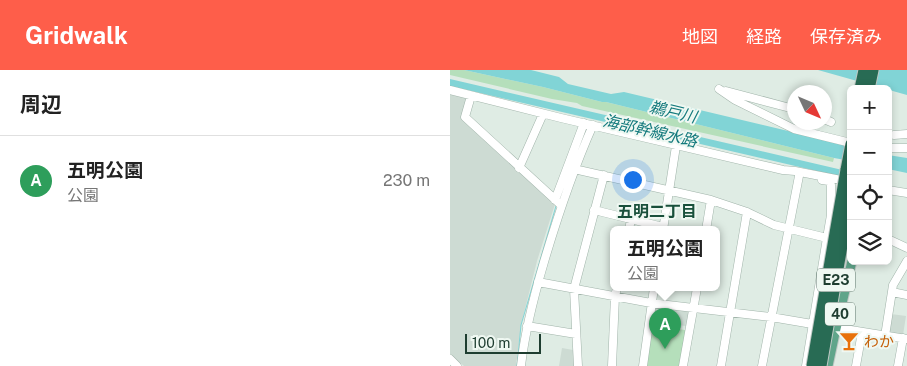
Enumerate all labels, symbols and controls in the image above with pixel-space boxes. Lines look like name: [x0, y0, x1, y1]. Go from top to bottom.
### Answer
text: Gridwalk: [25, 21, 128, 49]
text: 地図: [682, 26, 718, 47]
text: 経路: [746, 26, 782, 47]
text: 保存済み: [810, 26, 882, 47]
north arrow: [787, 85, 832, 130]
map controls: [847, 85, 892, 265]
button: +: [847, 85, 892, 130]
text: 周辺: [20, 92, 62, 117]
water label: 鵜戸川: [647, 97, 700, 127]
water label: 海部幹線水路: [601, 111, 701, 152]
button: −: [847, 130, 892, 175]
text: 五明公園: [67, 159, 143, 181]
your location: [620, 167, 646, 193]
text: A: [30, 171, 42, 190]
text: 230 m: [383, 171, 430, 190]
button: locate: [847, 175, 892, 220]
text: 公園: [67, 186, 99, 205]
district label: 五明二丁目: [617, 202, 697, 221]
button: layers: [847, 220, 892, 265]
popup: [610, 226, 720, 291]
text: 五明公園: [627, 237, 703, 259]
text: 公園: [627, 264, 659, 283]
road number: E23: [817, 268, 855, 292]
road number: 40: [825, 302, 855, 325]
pin: A: [649, 308, 681, 349]
bar icon: わか: [838, 330, 860, 352]
scale bar: [465, 331, 541, 354]
place label: わか: [864, 333, 894, 350]
text: 100 m: [472, 335, 510, 351]

